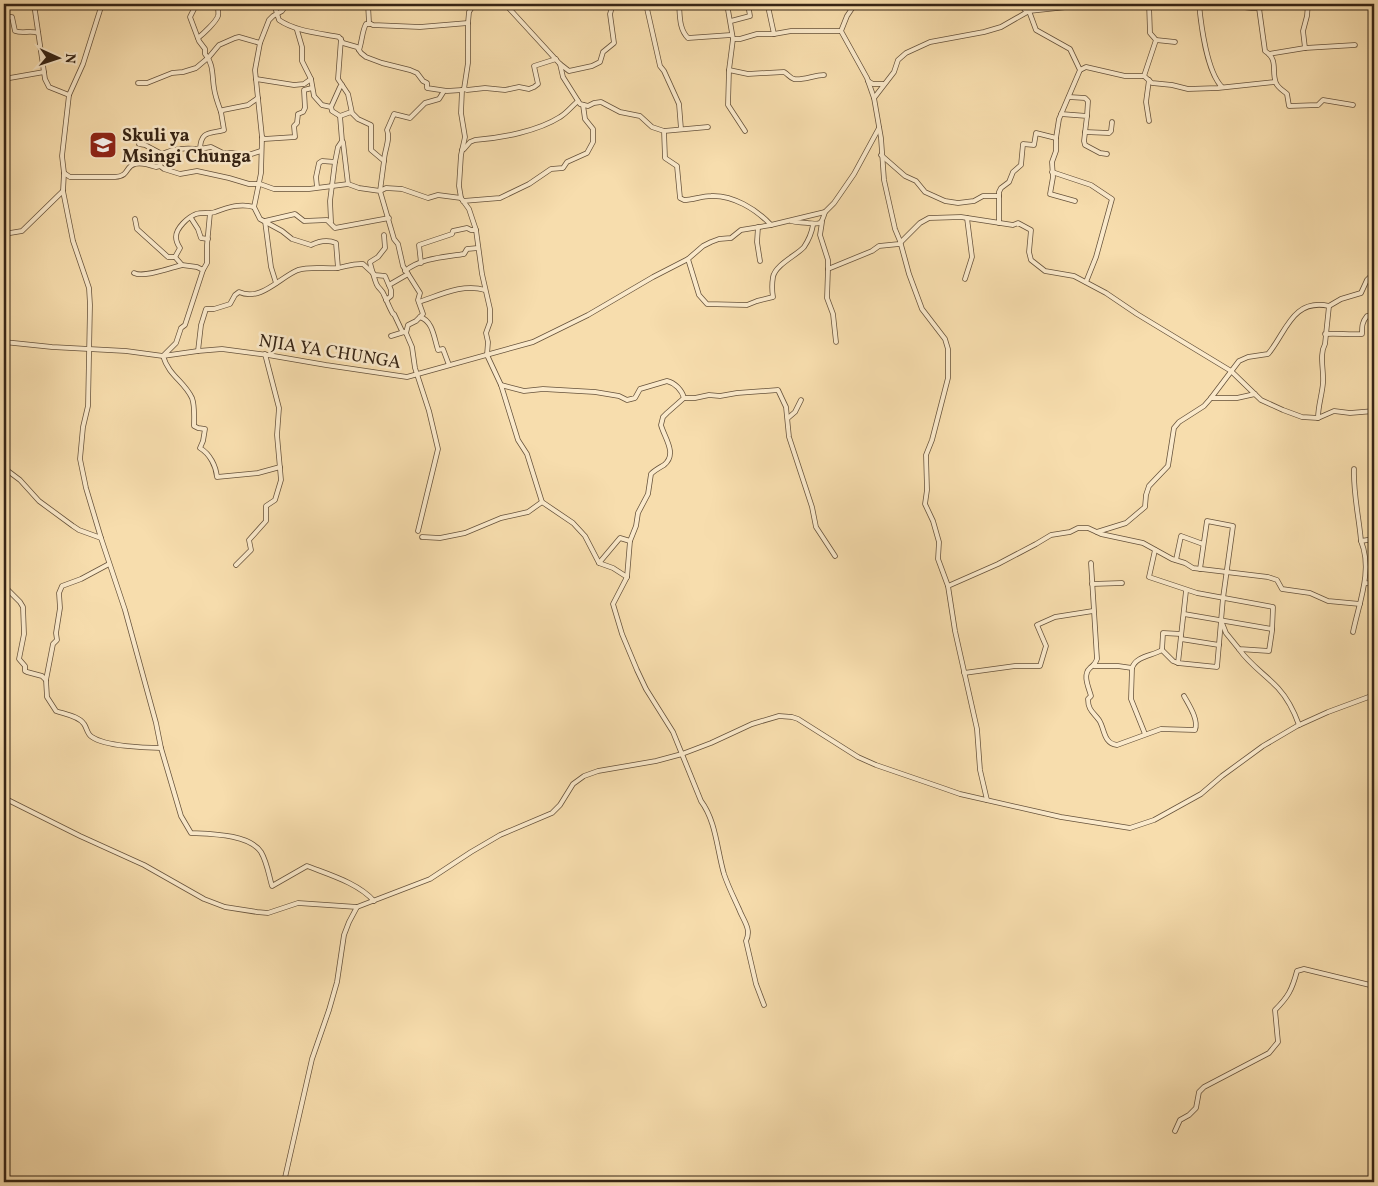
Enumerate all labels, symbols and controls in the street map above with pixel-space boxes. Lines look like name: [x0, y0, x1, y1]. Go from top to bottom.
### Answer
north arrow: [32, 32, 82, 82]
text: N: [60, 53, 79, 64]
place label: Skuli ya Msingi Chunga: [122, 124, 251, 170]
school or university icon: Skuli ya Msingi Chunga: [88, 130, 118, 160]
street label: NJIA YA CHUNGA: [257, 329, 403, 376]

